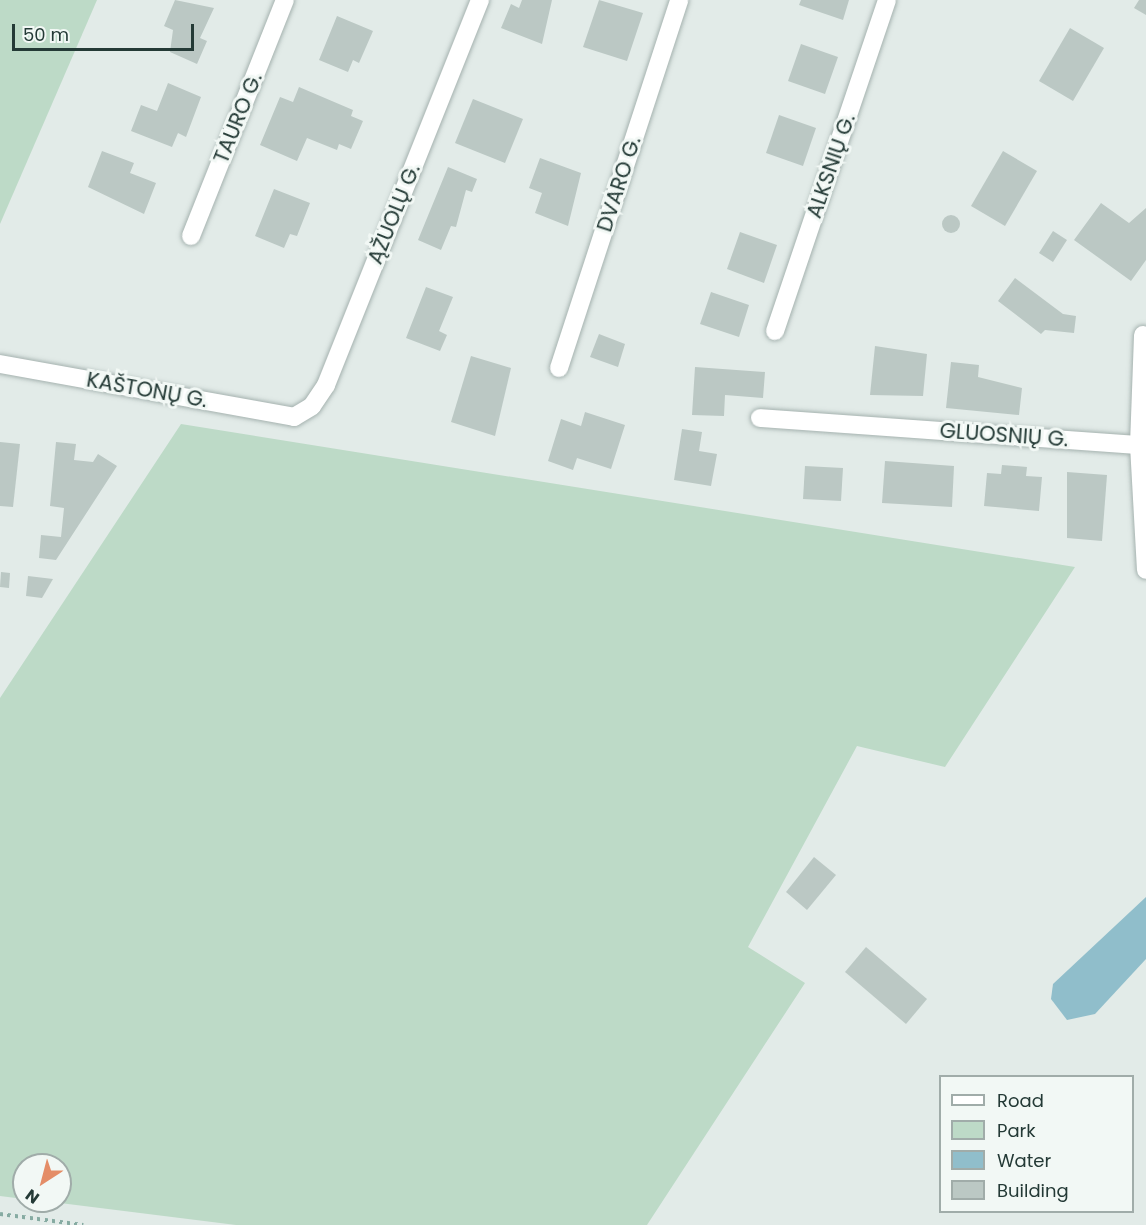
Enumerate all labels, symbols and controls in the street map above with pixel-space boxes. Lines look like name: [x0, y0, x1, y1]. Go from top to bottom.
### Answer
scale bar: [15, 12, 196, 50]
text: 50 m: [23, 22, 69, 47]
street label: TAURO G.: [208, 69, 268, 167]
street label: ALKSNIŲ G.: [801, 111, 861, 221]
street label: DVARO G.: [592, 133, 646, 235]
street label: ĄŽUOLŲ G.: [363, 160, 425, 268]
street label: KAŠTONŲ G.: [85, 367, 209, 413]
street label: GLUOSNIŲ G.: [939, 418, 1069, 452]
legend: [939, 1075, 1134, 1213]
text: Road: [997, 1088, 1044, 1113]
text: Park: [997, 1118, 1036, 1143]
text: Water: [997, 1148, 1051, 1173]
north arrow: [12, 1153, 72, 1213]
text: Building: [997, 1178, 1069, 1203]
text: N: [21, 1184, 44, 1209]

